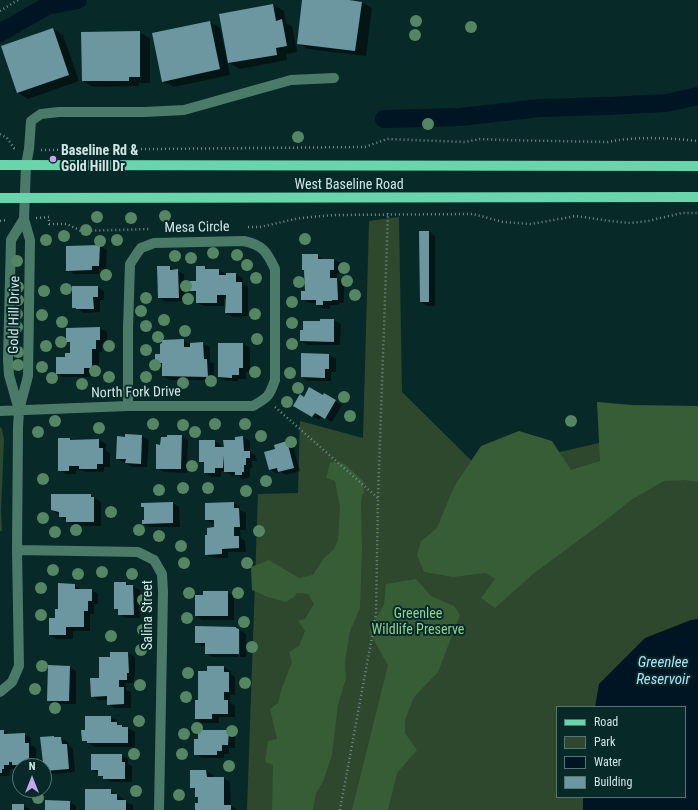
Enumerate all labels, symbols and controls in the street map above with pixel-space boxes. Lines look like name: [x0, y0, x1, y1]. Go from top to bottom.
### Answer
place label: Baseline Rd & Gold Hill Dr: [61, 143, 138, 176]
marker: Baseline Rd & Gold Hill Dr: [48, 154, 58, 164]
street label: West Baseline Road: [294, 177, 404, 193]
street label: Mesa Circle: [164, 219, 230, 237]
street label: Gold Hill Drive: [6, 276, 24, 354]
street label: North Fork Drive: [91, 384, 181, 402]
street label: Salina Street: [140, 580, 156, 650]
park label: Greenlee Wildlife Preserve: [372, 606, 464, 638]
water label: Greenlee Reservoir: [636, 654, 690, 689]
legend: [556, 706, 686, 798]
text: Road: [594, 715, 618, 729]
text: Park: [594, 735, 615, 749]
text: Water: [594, 755, 622, 769]
north arrow: [12, 758, 52, 798]
text: N: [29, 760, 35, 773]
text: Building: [594, 775, 632, 789]

